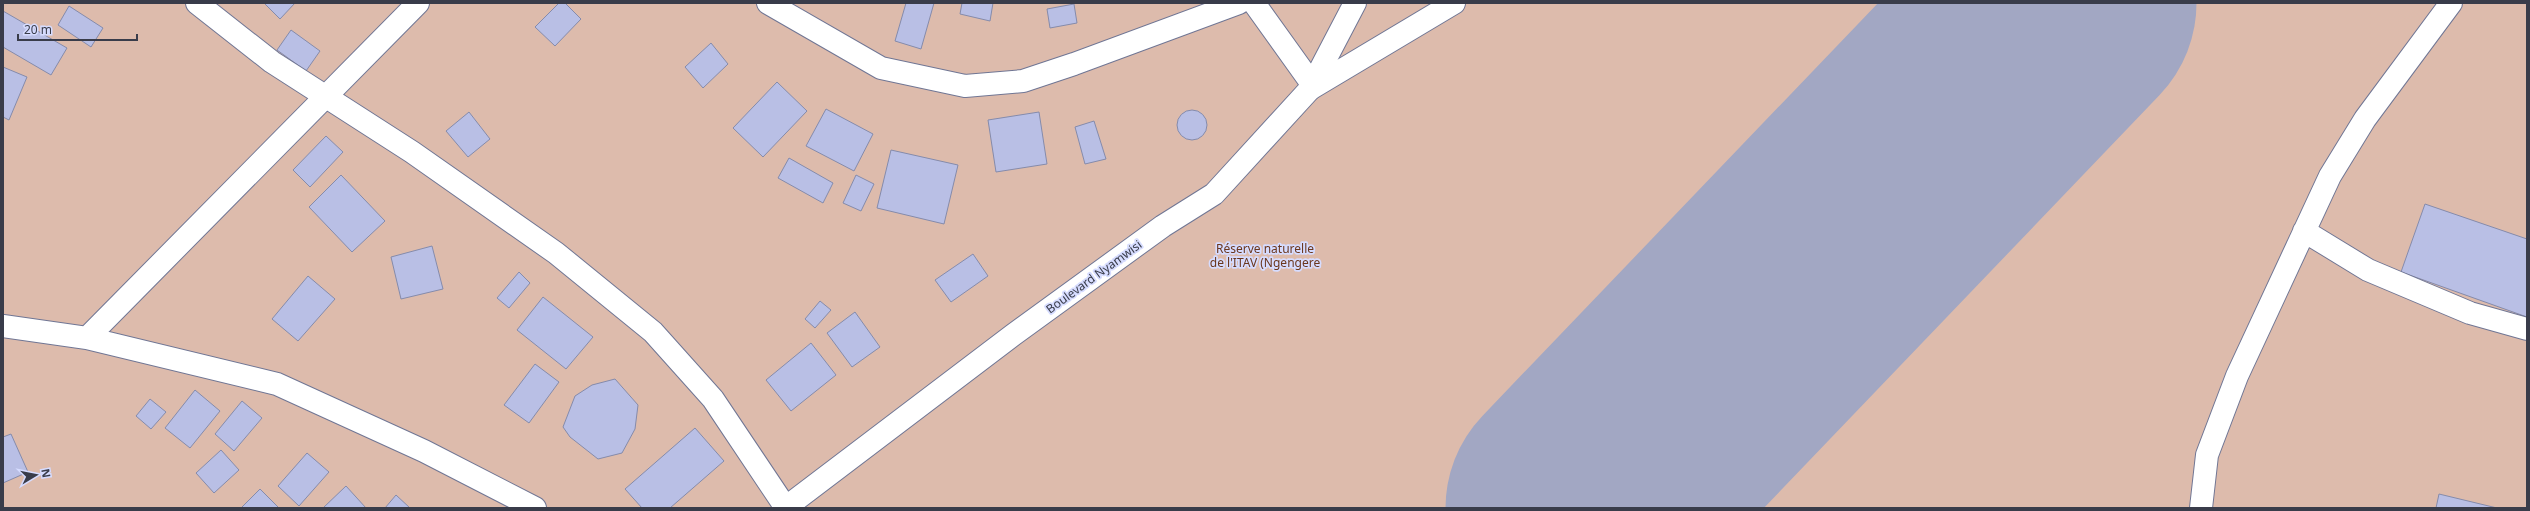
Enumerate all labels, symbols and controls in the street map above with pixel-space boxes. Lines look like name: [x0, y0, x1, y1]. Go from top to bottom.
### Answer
scale bar: [18, 16, 137, 42]
text: 20 m: [24, 21, 52, 38]
street label: Boulevard Nyamwisi: [1042, 236, 1145, 317]
park label: Réserve naturelle de l'ITAV (Ngengere: [1210, 240, 1320, 271]
north arrow: [16, 455, 56, 495]
text: N: [38, 467, 55, 479]

